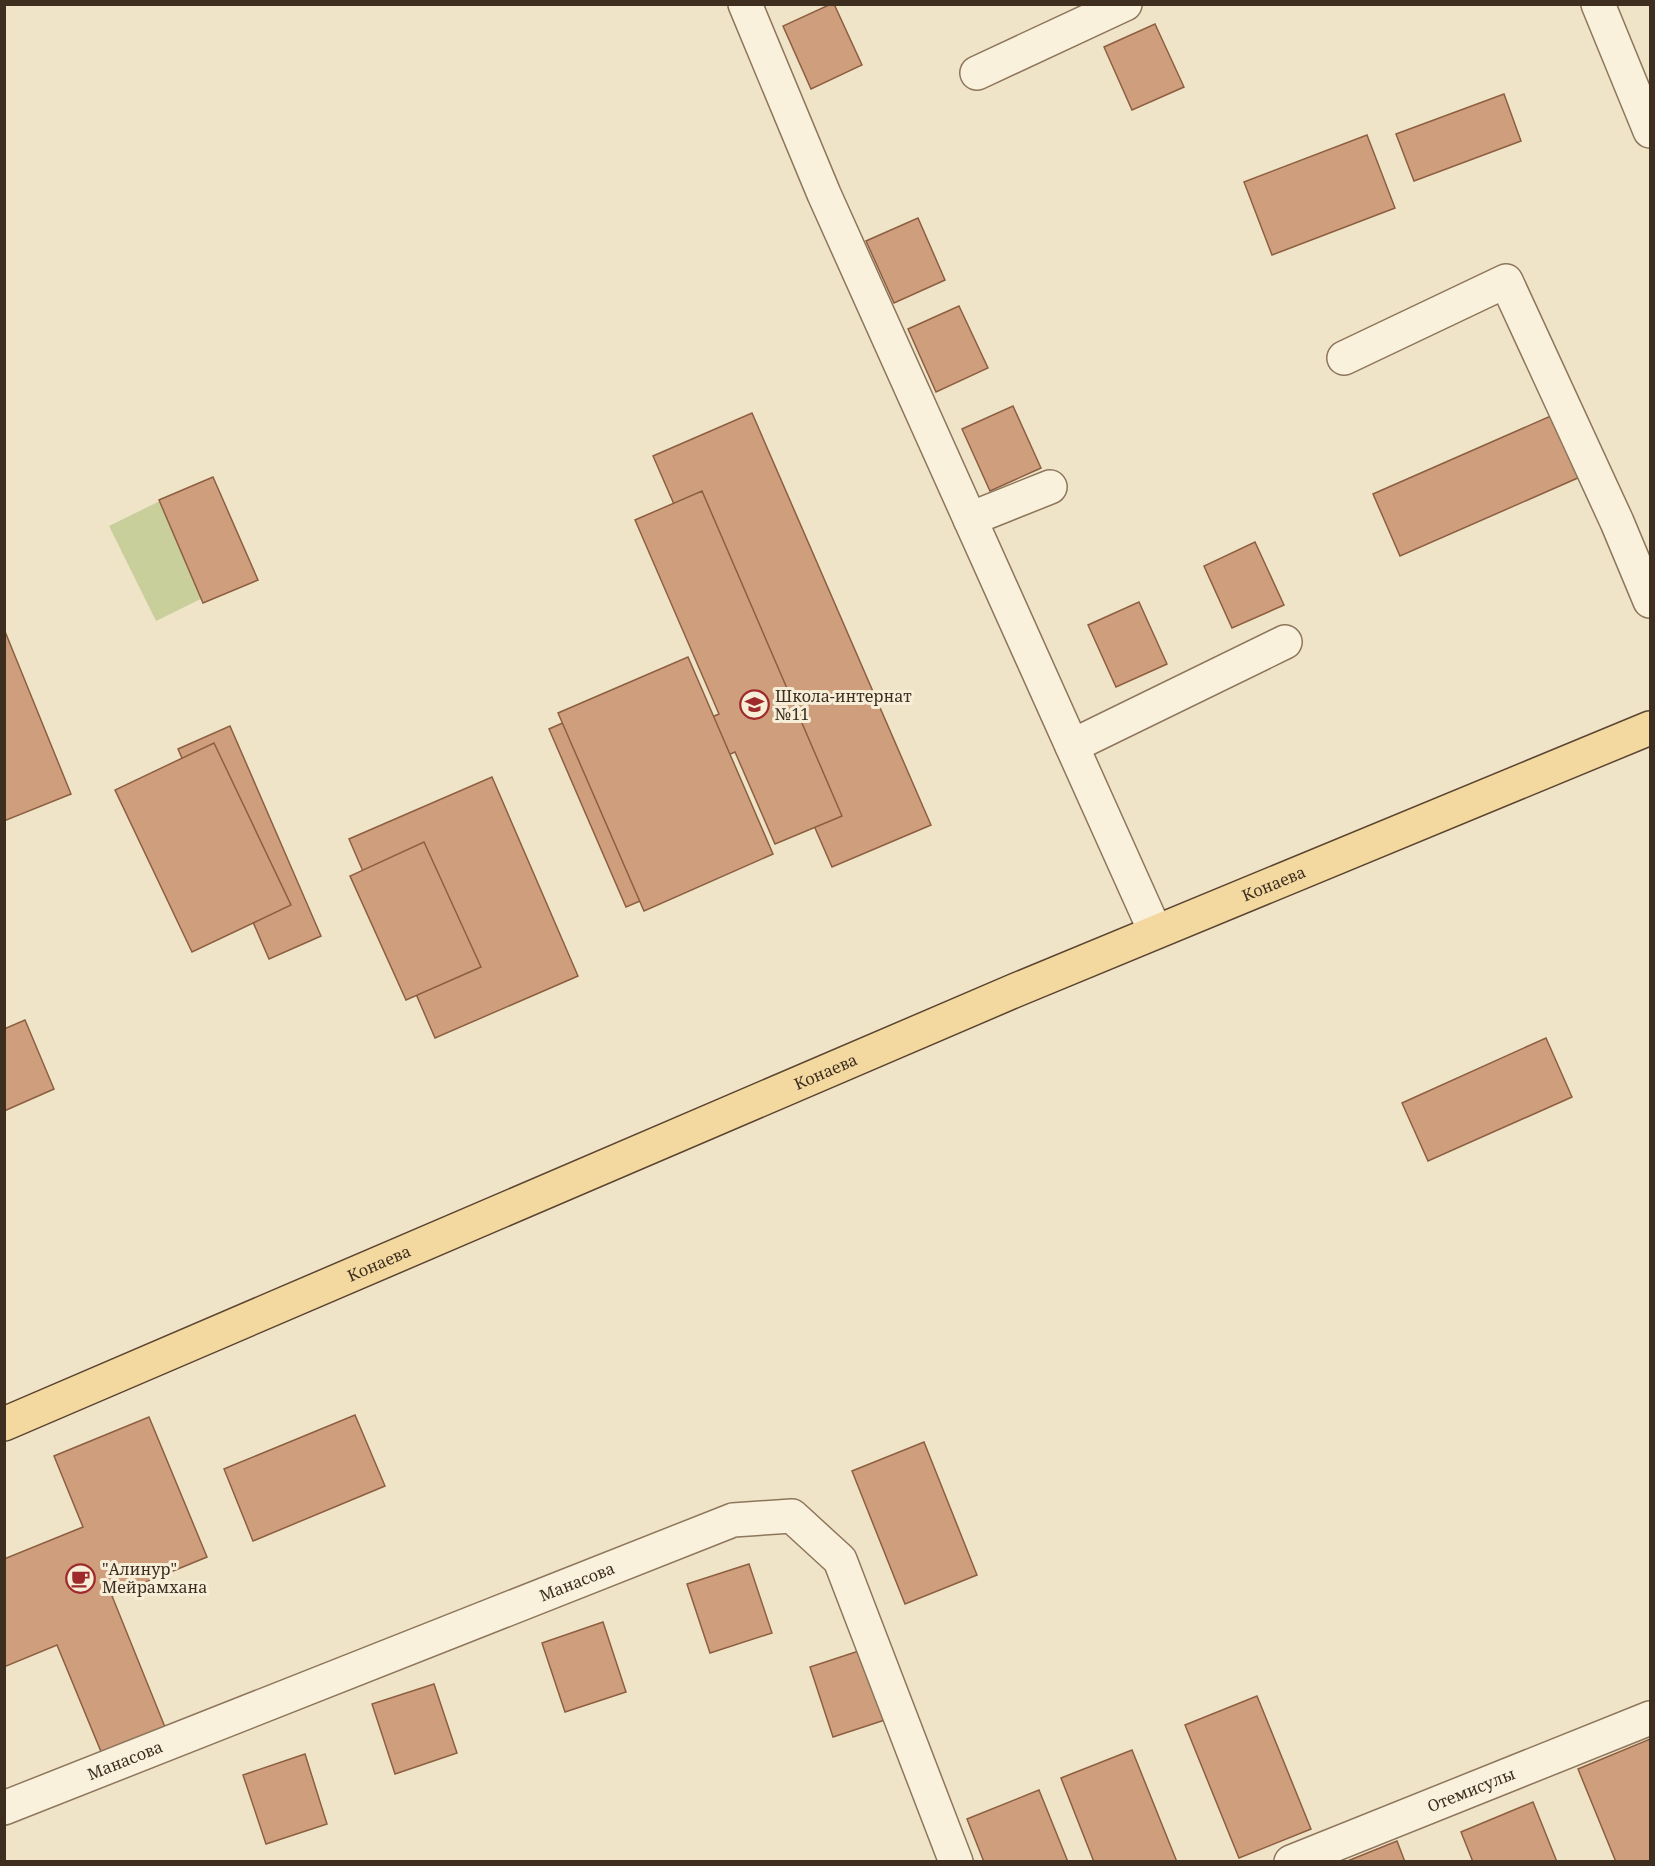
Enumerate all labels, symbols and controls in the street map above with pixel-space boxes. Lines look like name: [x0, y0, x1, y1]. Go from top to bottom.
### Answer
place label: Школа-интернат №11: [775, 685, 912, 725]
school or university icon: Школа-интернат №11: [738, 689, 770, 721]
street label: Конаева: [1239, 861, 1309, 906]
street label: Конаева: [791, 1048, 861, 1095]
street label: Конаева: [344, 1240, 414, 1286]
street label: Манасова: [536, 1557, 618, 1606]
place label: "Алинур" Мейрамхана: [102, 1558, 207, 1598]
cafe icon: "Алинур" Мейрамхана: [65, 1562, 97, 1594]
street label: Манасова: [84, 1735, 166, 1785]
street label: Отемисулы: [1424, 1762, 1518, 1817]

